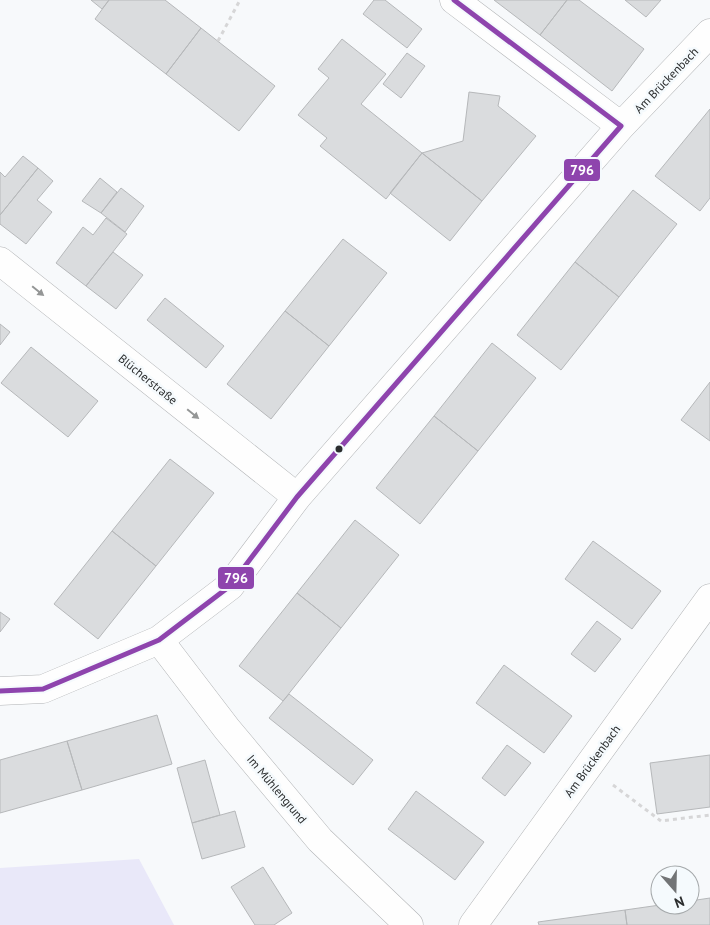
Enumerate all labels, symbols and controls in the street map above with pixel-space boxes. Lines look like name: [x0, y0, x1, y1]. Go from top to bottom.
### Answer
street label: Am Brückenbach: [631, 44, 701, 116]
line badge: 796: [563, 158, 601, 182]
text: 796: [570, 161, 594, 179]
one-way arrow: [31, 286, 44, 297]
street label: Blücherstraße: [115, 351, 181, 407]
one-way arrow: [186, 409, 199, 420]
unlabelled marker: [334, 444, 344, 454]
line badge: 796: [217, 566, 255, 590]
text: 796: [224, 569, 248, 587]
street label: Am Brückenbach: [561, 722, 623, 800]
street label: Im Mühlengrund: [244, 752, 310, 826]
north arrow: [650, 865, 700, 915]
text: N: [672, 892, 687, 912]

